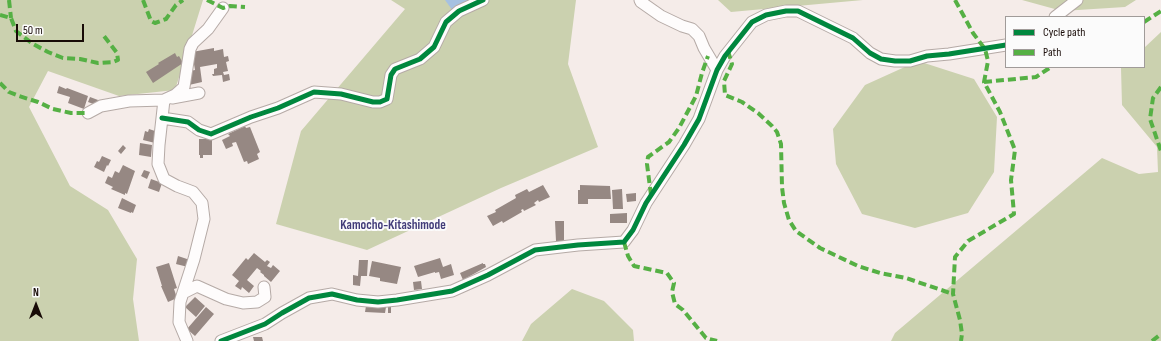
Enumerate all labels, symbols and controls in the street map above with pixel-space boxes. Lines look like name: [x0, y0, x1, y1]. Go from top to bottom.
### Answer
scale bar: [18, 16, 86, 42]
legend: [1005, 16, 1145, 68]
text: 50 m: [23, 23, 43, 38]
text: Cycle path: [1043, 25, 1085, 40]
text: Path: [1043, 45, 1061, 60]
district label: Kamocho-Kitashimode: [340, 218, 446, 234]
north arrow: [16, 285, 56, 325]
text: N: [33, 286, 39, 299]

